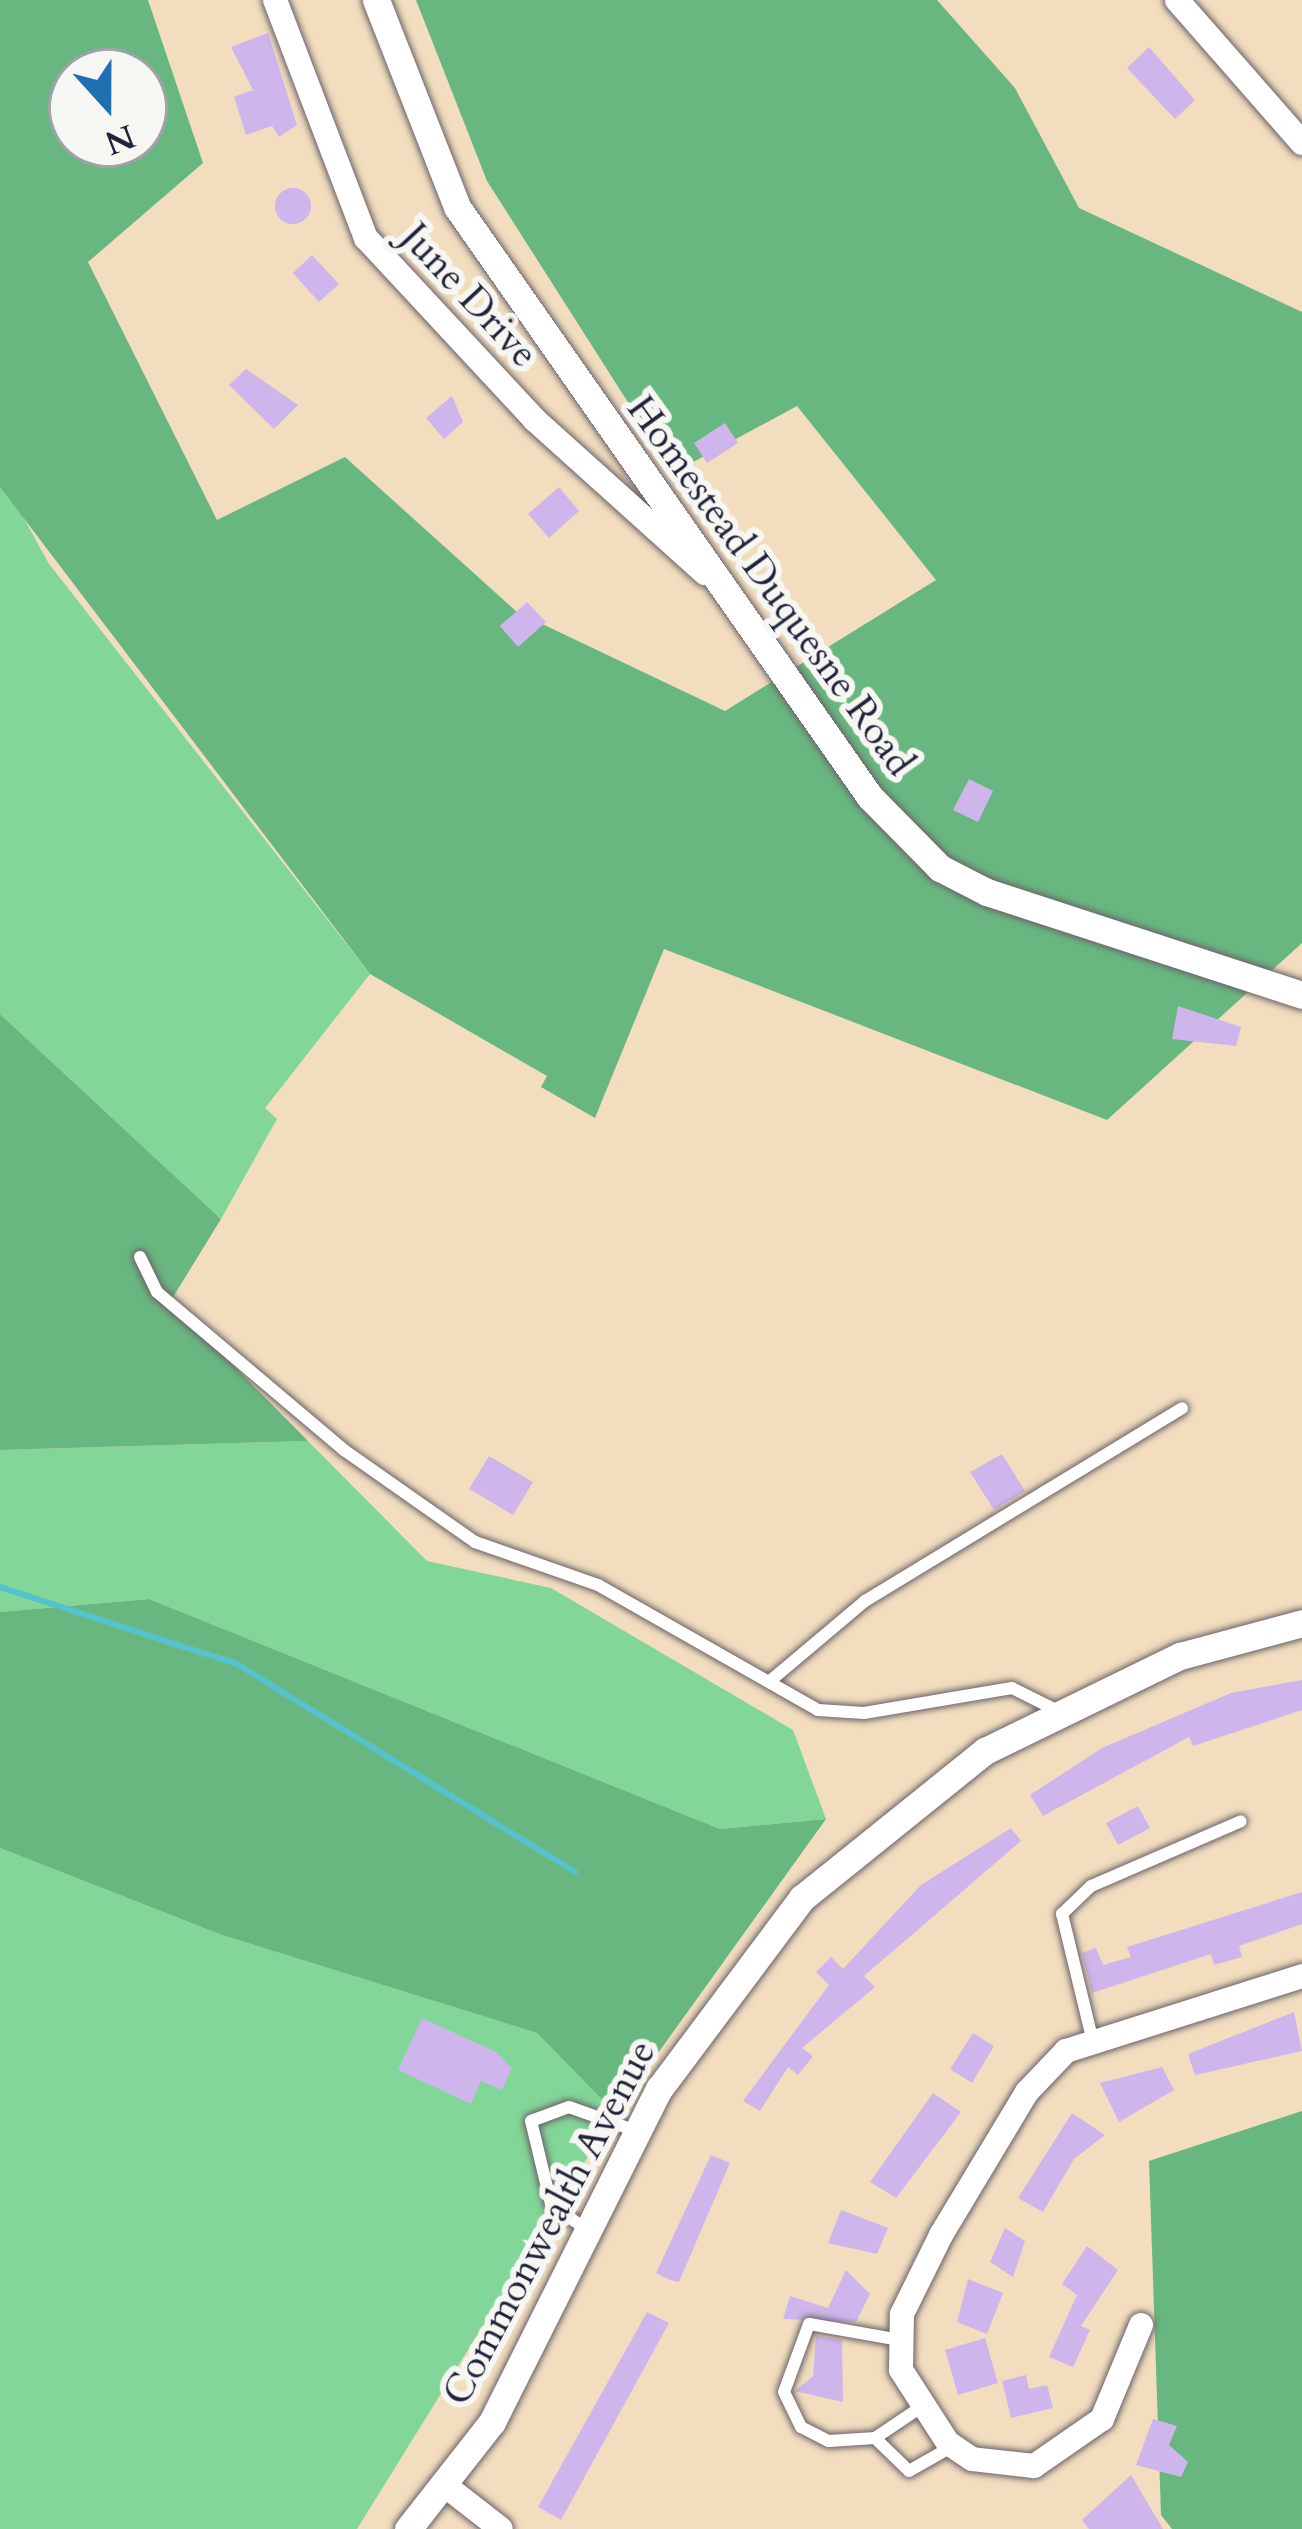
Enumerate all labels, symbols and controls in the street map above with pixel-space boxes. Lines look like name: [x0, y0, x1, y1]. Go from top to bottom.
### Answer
north arrow: [48, 48, 168, 168]
text: N: [99, 113, 141, 165]
street label: June Drive: [391, 214, 547, 378]
street label: Homestead Duquesne Road: [617, 387, 923, 785]
street label: Commonwealth Avenue: [434, 2033, 666, 2413]

